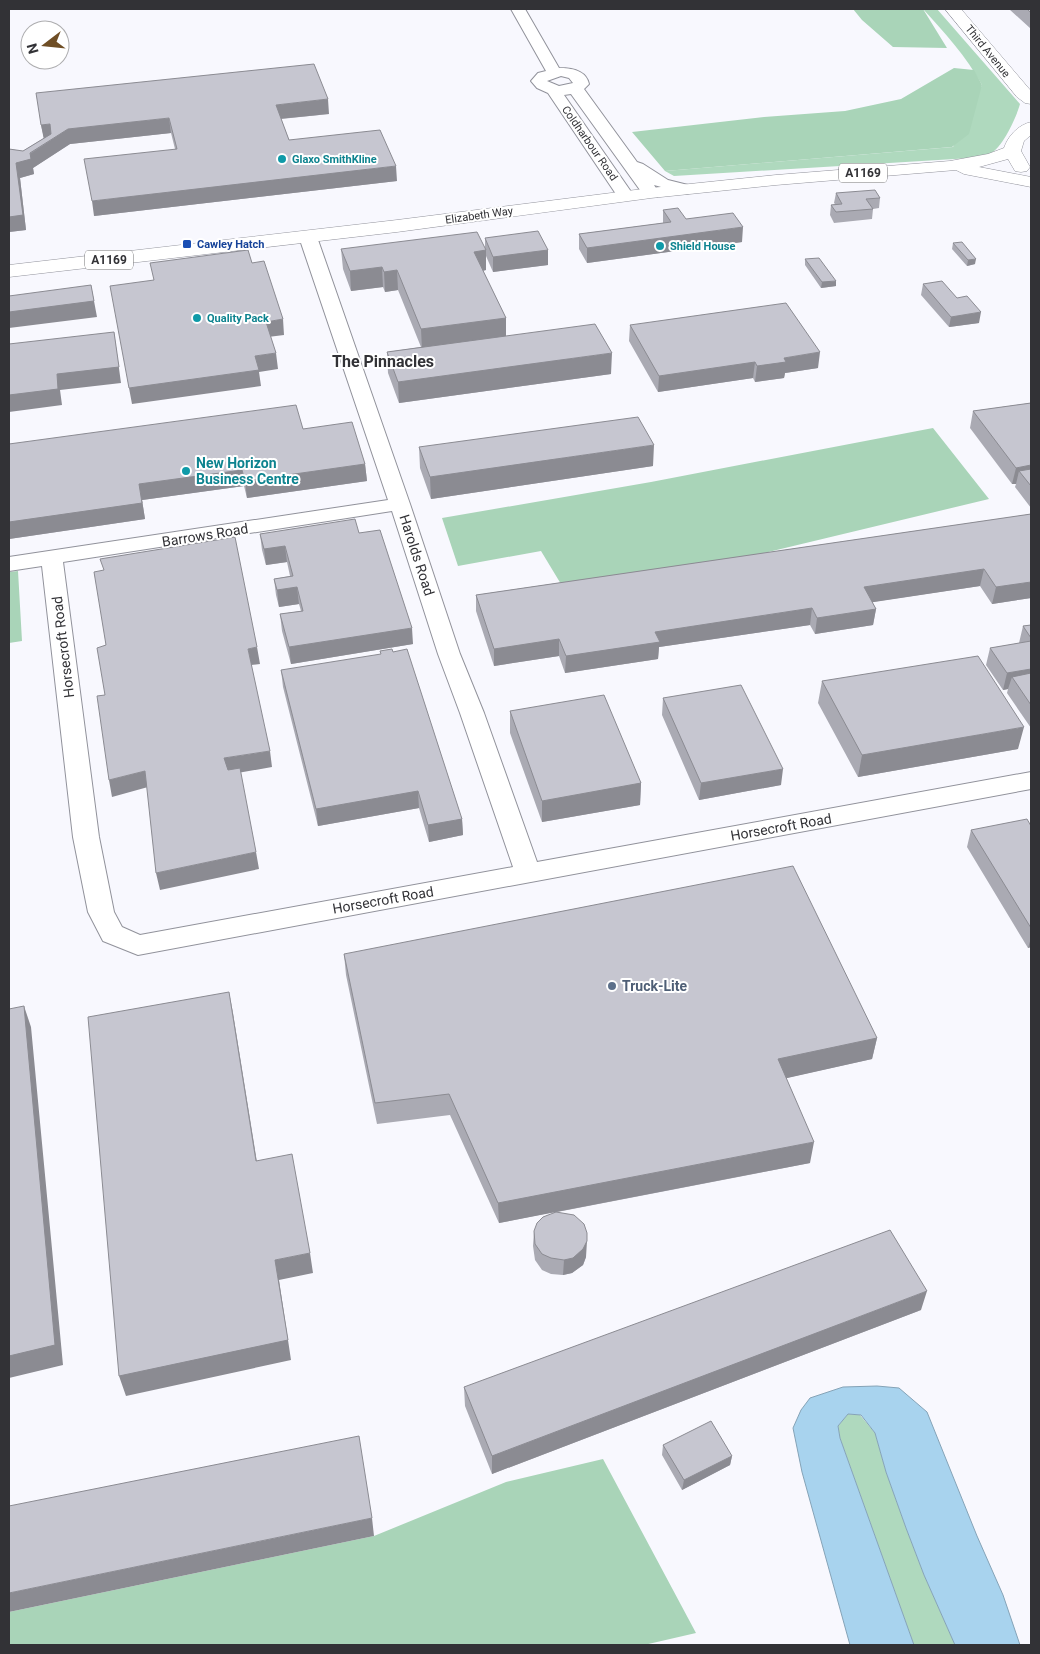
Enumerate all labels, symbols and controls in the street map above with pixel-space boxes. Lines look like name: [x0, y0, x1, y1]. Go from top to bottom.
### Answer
north arrow: [20, 20, 70, 70]
street label: Third Avenue: [962, 22, 1013, 80]
text: N: [23, 42, 42, 56]
street label: Coldharbour Road: [559, 103, 620, 183]
marker: Glaxo SmithKline: [276, 153, 288, 165]
place label: Glaxo SmithKline: [292, 153, 377, 166]
road number: A1169: [839, 164, 887, 182]
street label: Elizabeth Way: [444, 204, 514, 227]
marker: Cawley Hatch: [181, 238, 193, 250]
place label: Cawley Hatch: [197, 238, 264, 251]
marker: Shield House: [654, 240, 666, 252]
place label: Shield House: [670, 240, 735, 253]
road number: A1169: [85, 250, 133, 270]
marker: Quality Pack: [191, 312, 203, 324]
place label: Quality Pack: [207, 312, 269, 325]
district label: The Pinnacles: [332, 352, 434, 371]
place label: New Horizon Business Centre: [196, 455, 299, 487]
marker: New Horizon Business Centre: [180, 465, 192, 477]
street label: Harolds Road: [396, 512, 438, 598]
street label: Barrows Road: [161, 520, 249, 550]
street label: Horsecroft Road: [49, 595, 77, 699]
street label: Horsecroft Road: [729, 810, 833, 844]
street label: Horsecroft Road: [331, 883, 435, 917]
place label: Truck-Lite: [622, 978, 687, 994]
marker: Truck-Lite: [606, 980, 618, 992]

